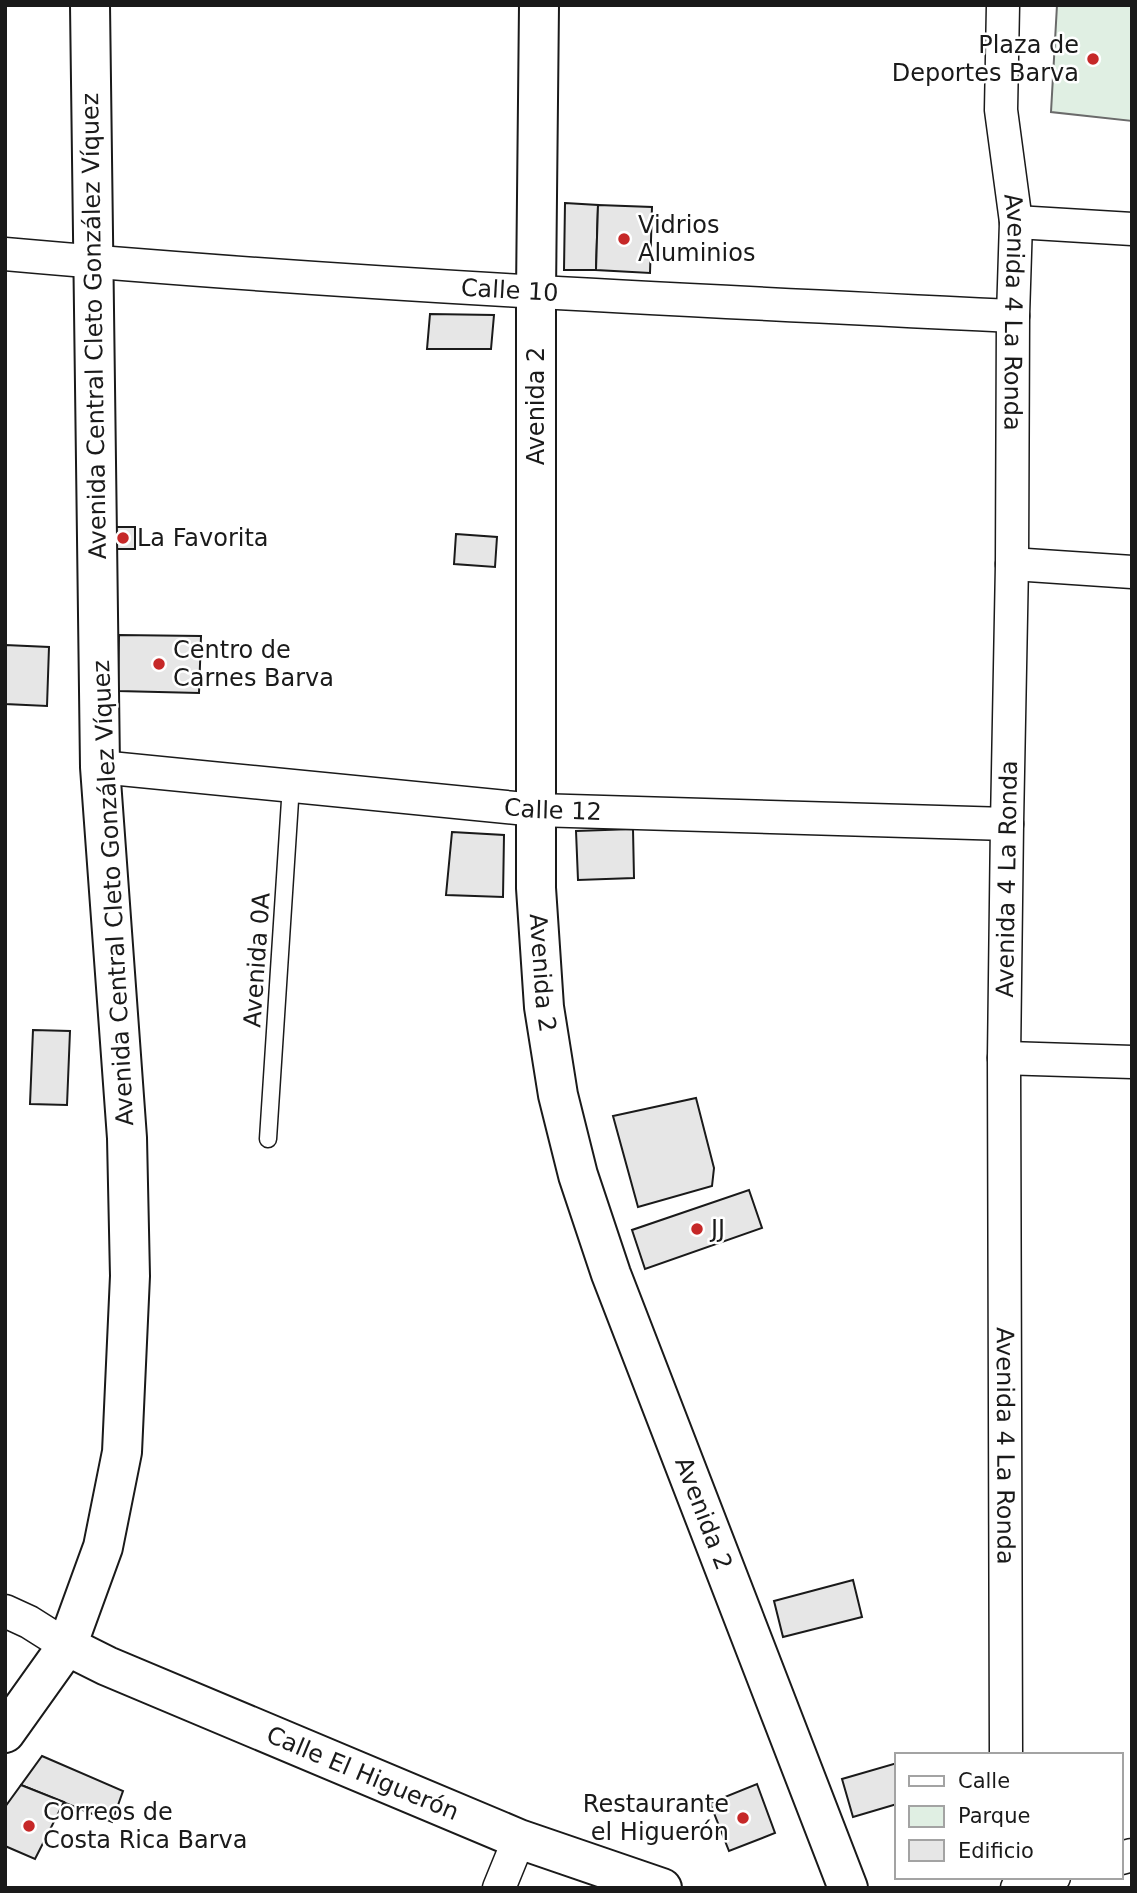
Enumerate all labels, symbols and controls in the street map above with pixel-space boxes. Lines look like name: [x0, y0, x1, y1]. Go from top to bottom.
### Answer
place label: Plaza de Deportes Barva: [892, 31, 1079, 87]
marker: Plaza de Deportes Barva: [1085, 51, 1101, 67]
street label: Avenida Central Cleto González Víquez: [76, 92, 112, 560]
street label: Avenida 4 La Ronda: [998, 192, 1030, 431]
place label: Vidrios Aluminios: [638, 211, 755, 267]
marker: Vidrios Aluminios: [616, 231, 632, 247]
street label: Calle 10: [460, 273, 559, 307]
street label: Avenida 2: [522, 347, 550, 465]
place label: La Favorita: [137, 524, 269, 552]
marker: La Favorita: [115, 530, 131, 546]
place label: Centro de Carnes Barva: [173, 636, 334, 692]
marker: Centro de Carnes Barva: [151, 656, 167, 672]
street label: Avenida Central Cleto González Víquez: [87, 659, 139, 1127]
street label: Avenida 4 La Ronda: [991, 760, 1023, 998]
street label: Calle 12: [503, 793, 602, 826]
street label: Avenida 0A: [238, 891, 276, 1028]
street label: Avenida 2: [524, 913, 562, 1034]
place label: JJ: [709, 1215, 725, 1243]
marker: JJ: [689, 1221, 705, 1237]
street label: Avenida 4 La Ronda: [991, 1327, 1019, 1565]
street label: Avenida 2: [669, 1453, 738, 1574]
street label: Calle El Higuerón: [262, 1721, 463, 1826]
legend: [895, 1753, 1123, 1879]
text: Calle: [958, 1769, 1010, 1793]
place label: Restaurante el Higuerón: [583, 1790, 729, 1846]
place label: Correos de Costa Rica Barva: [43, 1798, 248, 1854]
text: Parque: [958, 1804, 1030, 1828]
marker: Restaurante el Higuerón: [735, 1810, 751, 1826]
marker: Correos de Costa Rica Barva: [21, 1818, 37, 1834]
text: Edificio: [958, 1839, 1034, 1863]

